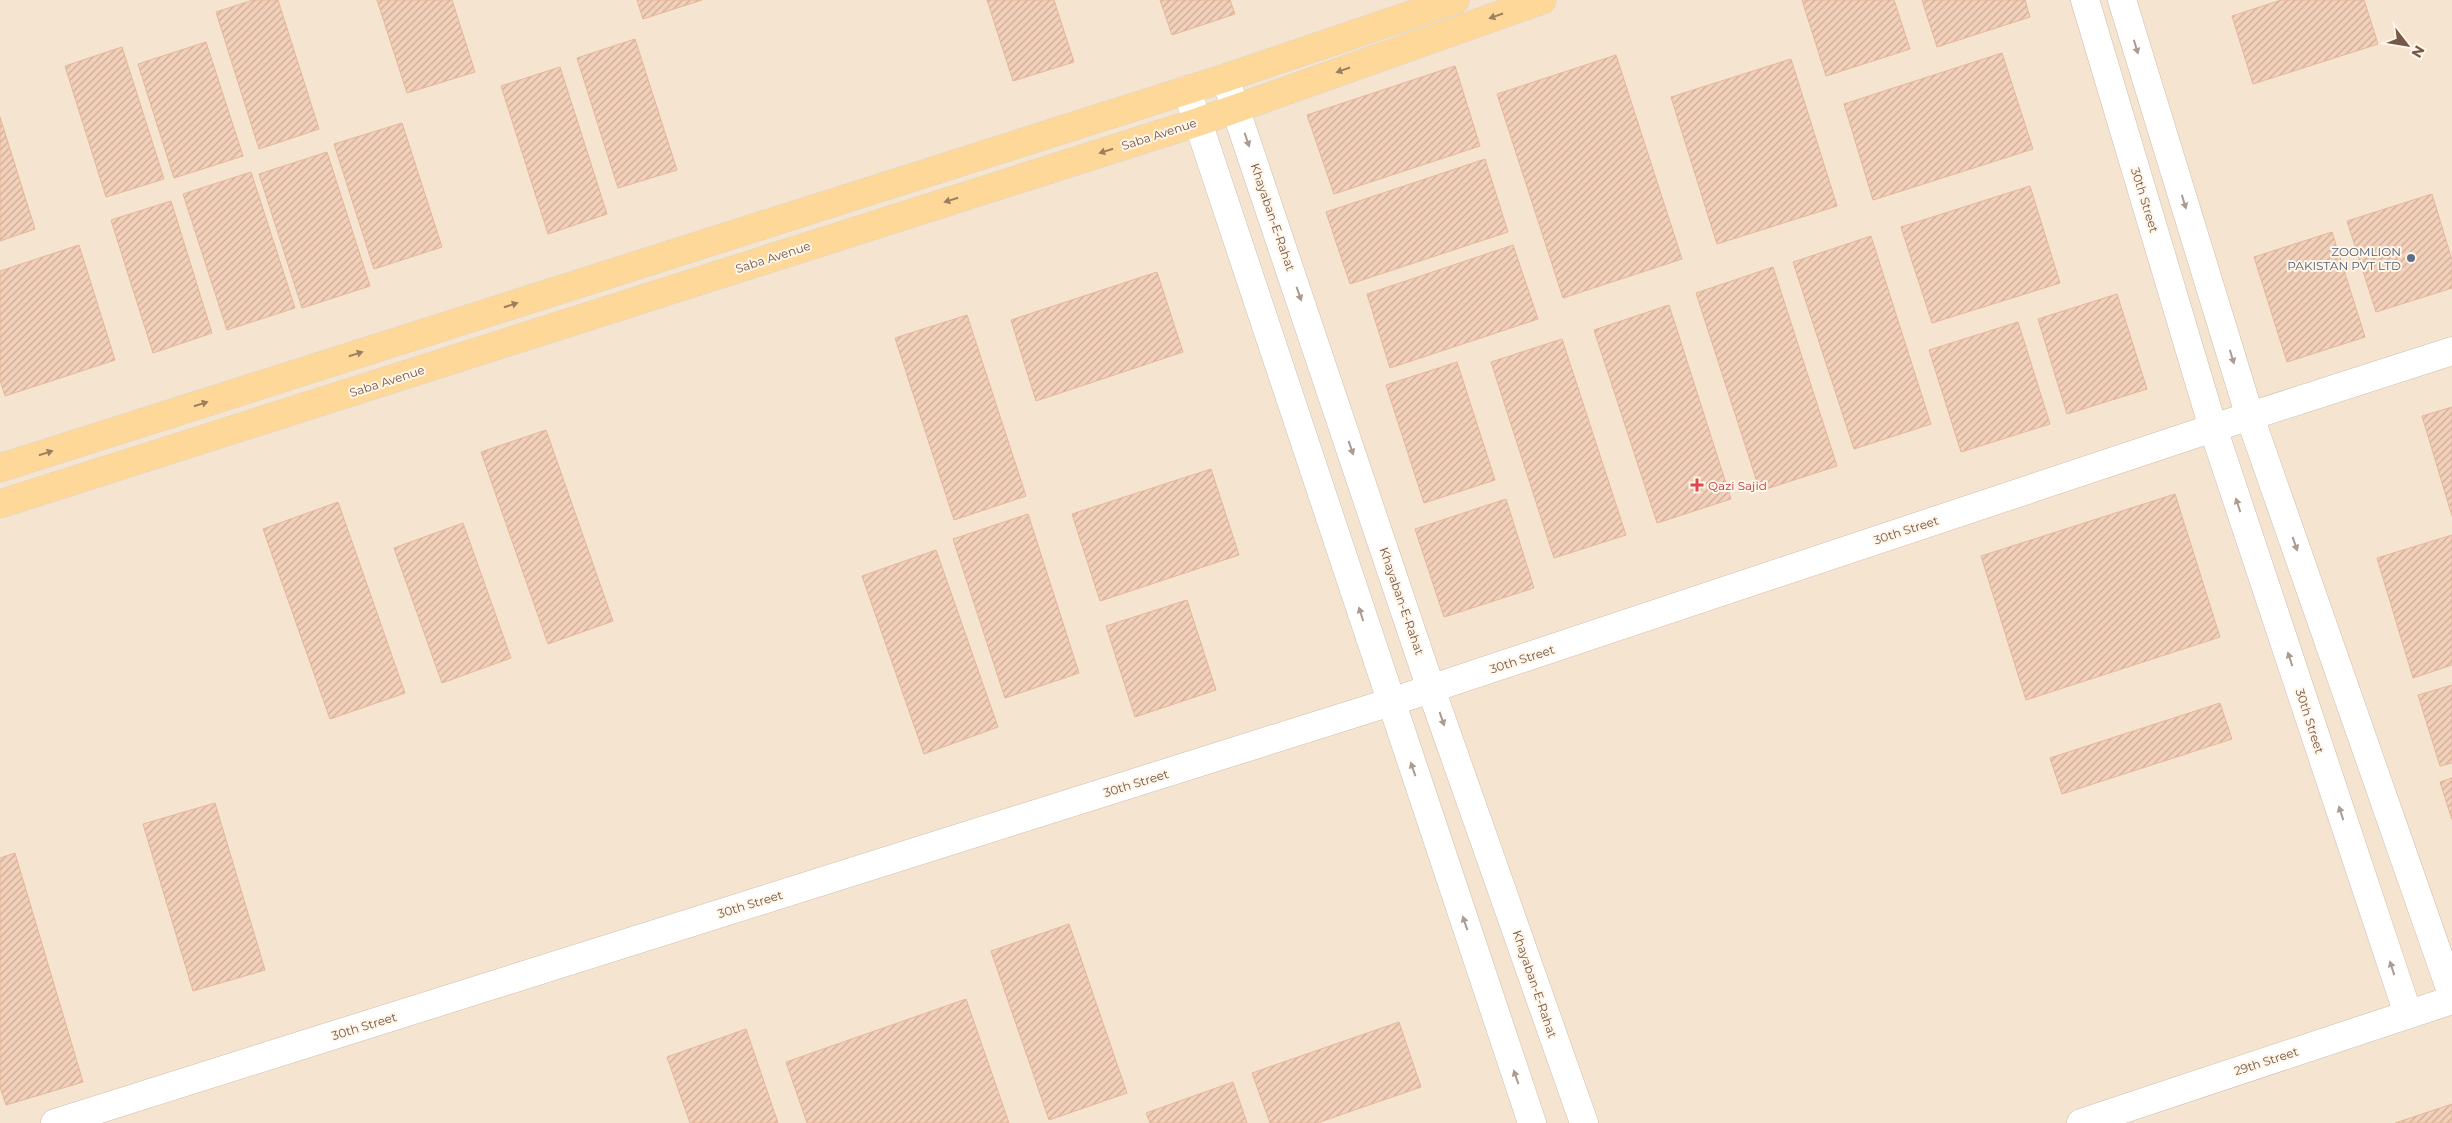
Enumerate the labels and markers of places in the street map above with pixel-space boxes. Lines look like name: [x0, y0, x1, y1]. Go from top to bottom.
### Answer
place label: ZOOMLION PAKISTAN PVT LTD: [2287, 244, 2401, 273]
marker: ZOOMLION PAKISTAN PVT LTD: [2405, 252, 2417, 264]
marker: Qazi Sajid: [1690, 478, 1704, 492]
place label: Qazi Sajid: [1708, 478, 1767, 493]

